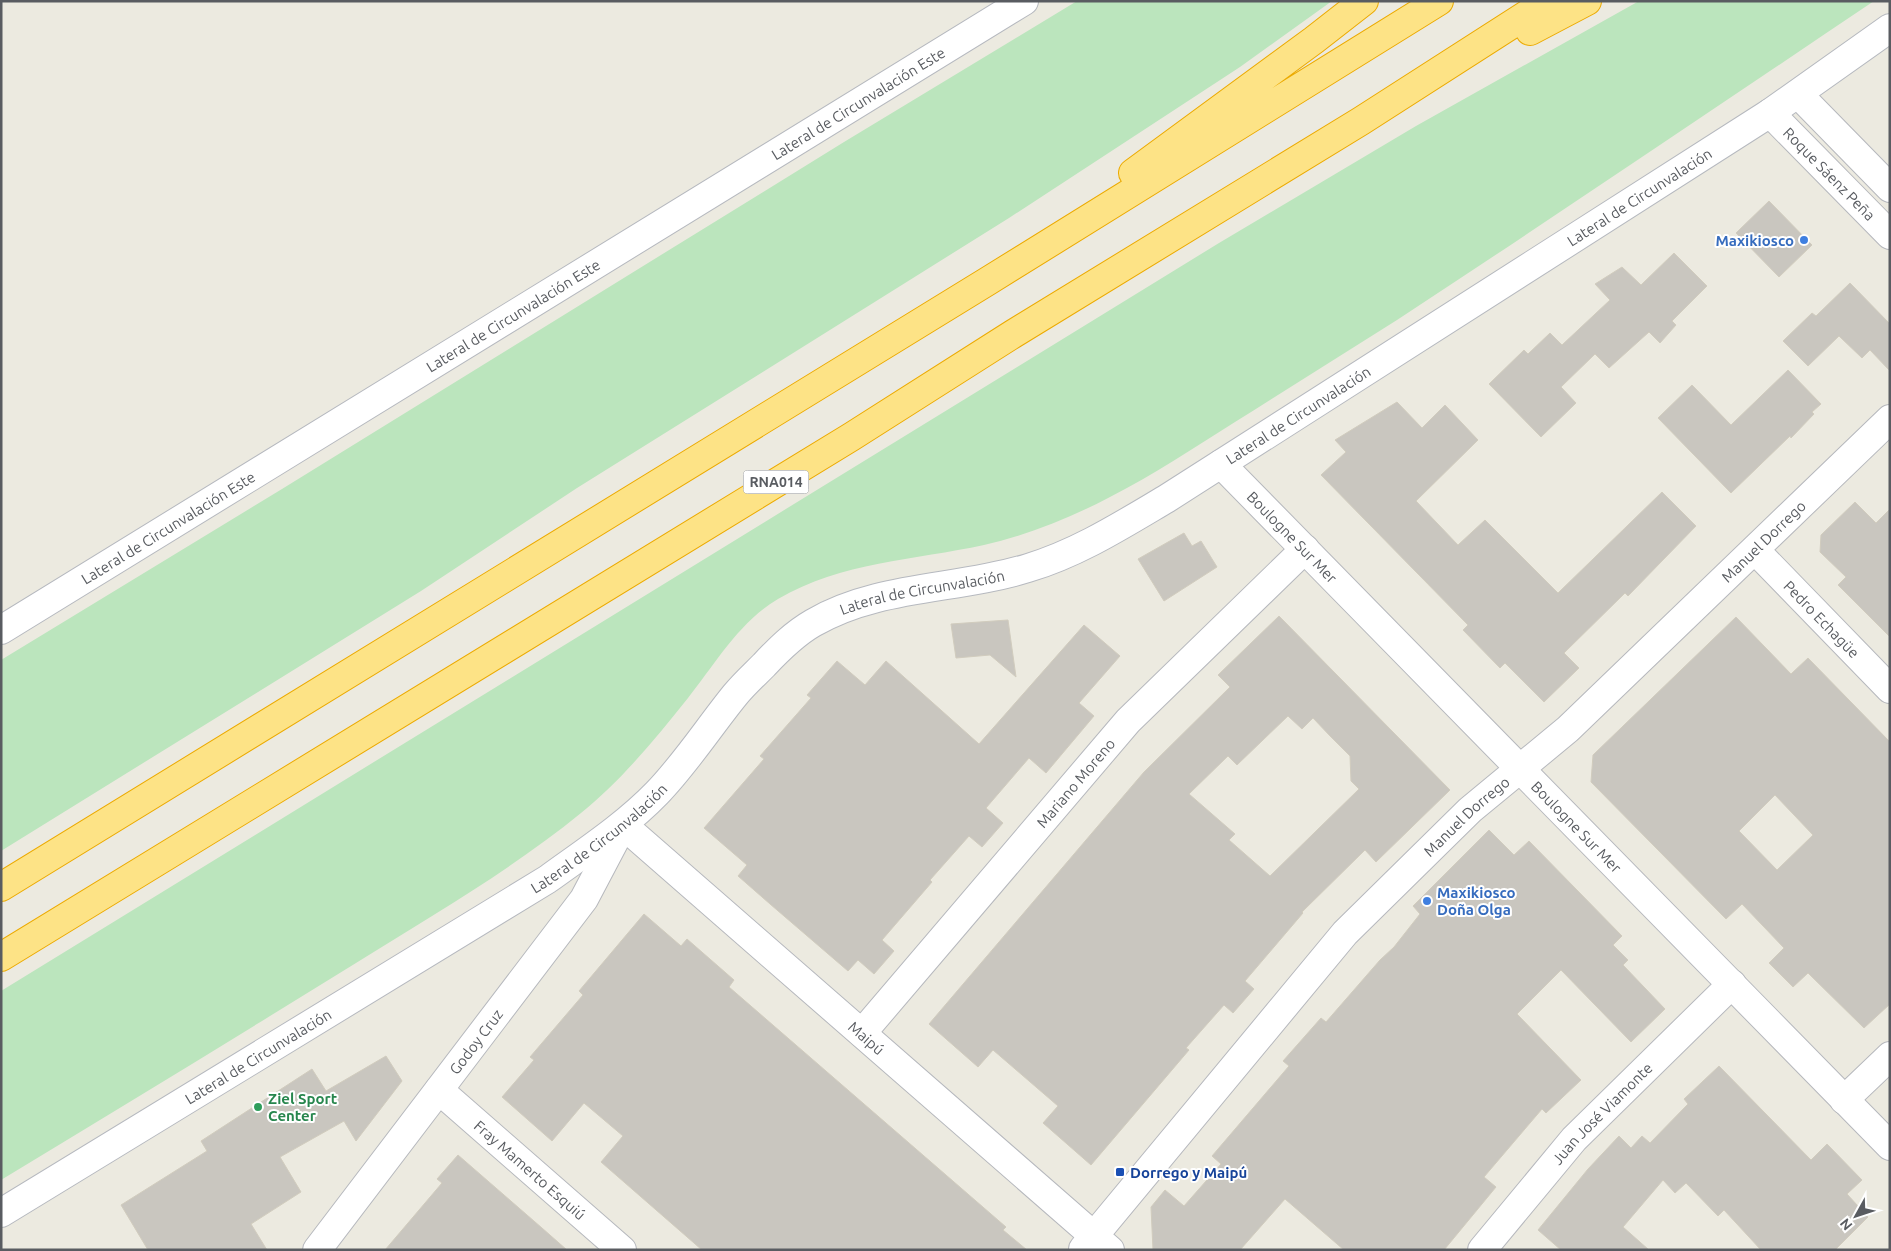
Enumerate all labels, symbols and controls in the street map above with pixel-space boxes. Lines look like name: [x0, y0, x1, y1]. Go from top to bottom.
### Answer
street label: Lateral de Circunvalación Este: [768, 43, 948, 163]
street label: Roque Sáenz Peña: [1780, 124, 1879, 223]
street label: Lateral de Circunvalación: [1564, 144, 1715, 249]
place label: Maxikiosco: [1715, 232, 1794, 249]
marker: Maxikiosco: [1798, 234, 1810, 246]
street label: Lateral de Circunvalación Este: [423, 255, 603, 375]
street label: Lateral de Circunvalación: [1223, 362, 1373, 467]
street label: Lateral de Circunvalación Este: [78, 468, 258, 587]
road number: RNA014: [744, 471, 808, 494]
street label: Boulogne Sur Mer: [1244, 488, 1341, 586]
street label: Manuel Dorrego: [1718, 497, 1809, 585]
street label: Lateral de Circunvalación: [837, 566, 1006, 618]
street label: Pedro Echagüe: [1781, 577, 1863, 661]
street label: Mariano Moreno: [1033, 735, 1118, 831]
street label: Manuel Dorrego: [1420, 773, 1513, 859]
street label: Boulogne Sur Mer: [1528, 777, 1625, 876]
street label: Lateral de Circunvalación: [527, 780, 670, 896]
place label: Maxikiosco Doña Olga: [1437, 884, 1516, 918]
marker: Maxikiosco Doña Olga: [1421, 895, 1433, 907]
street label: Lateral de Circunvalación: [182, 1005, 334, 1107]
street label: Godoy Cruz: [445, 1005, 506, 1077]
street label: Maipú: [845, 1017, 888, 1058]
street label: Juan José Viamonte: [1548, 1059, 1655, 1168]
place label: Ziel Sport Center: [268, 1090, 338, 1124]
marker: Ziel Sport Center: [252, 1101, 264, 1113]
street label: Fray Mamerto Esquiú: [471, 1117, 589, 1223]
place label: Dorrego y Maipú: [1130, 1164, 1247, 1181]
marker: Dorrego y Maipú: [1114, 1166, 1126, 1178]
north arrow: [1831, 1191, 1881, 1241]
text: N: [1837, 1215, 1856, 1234]

